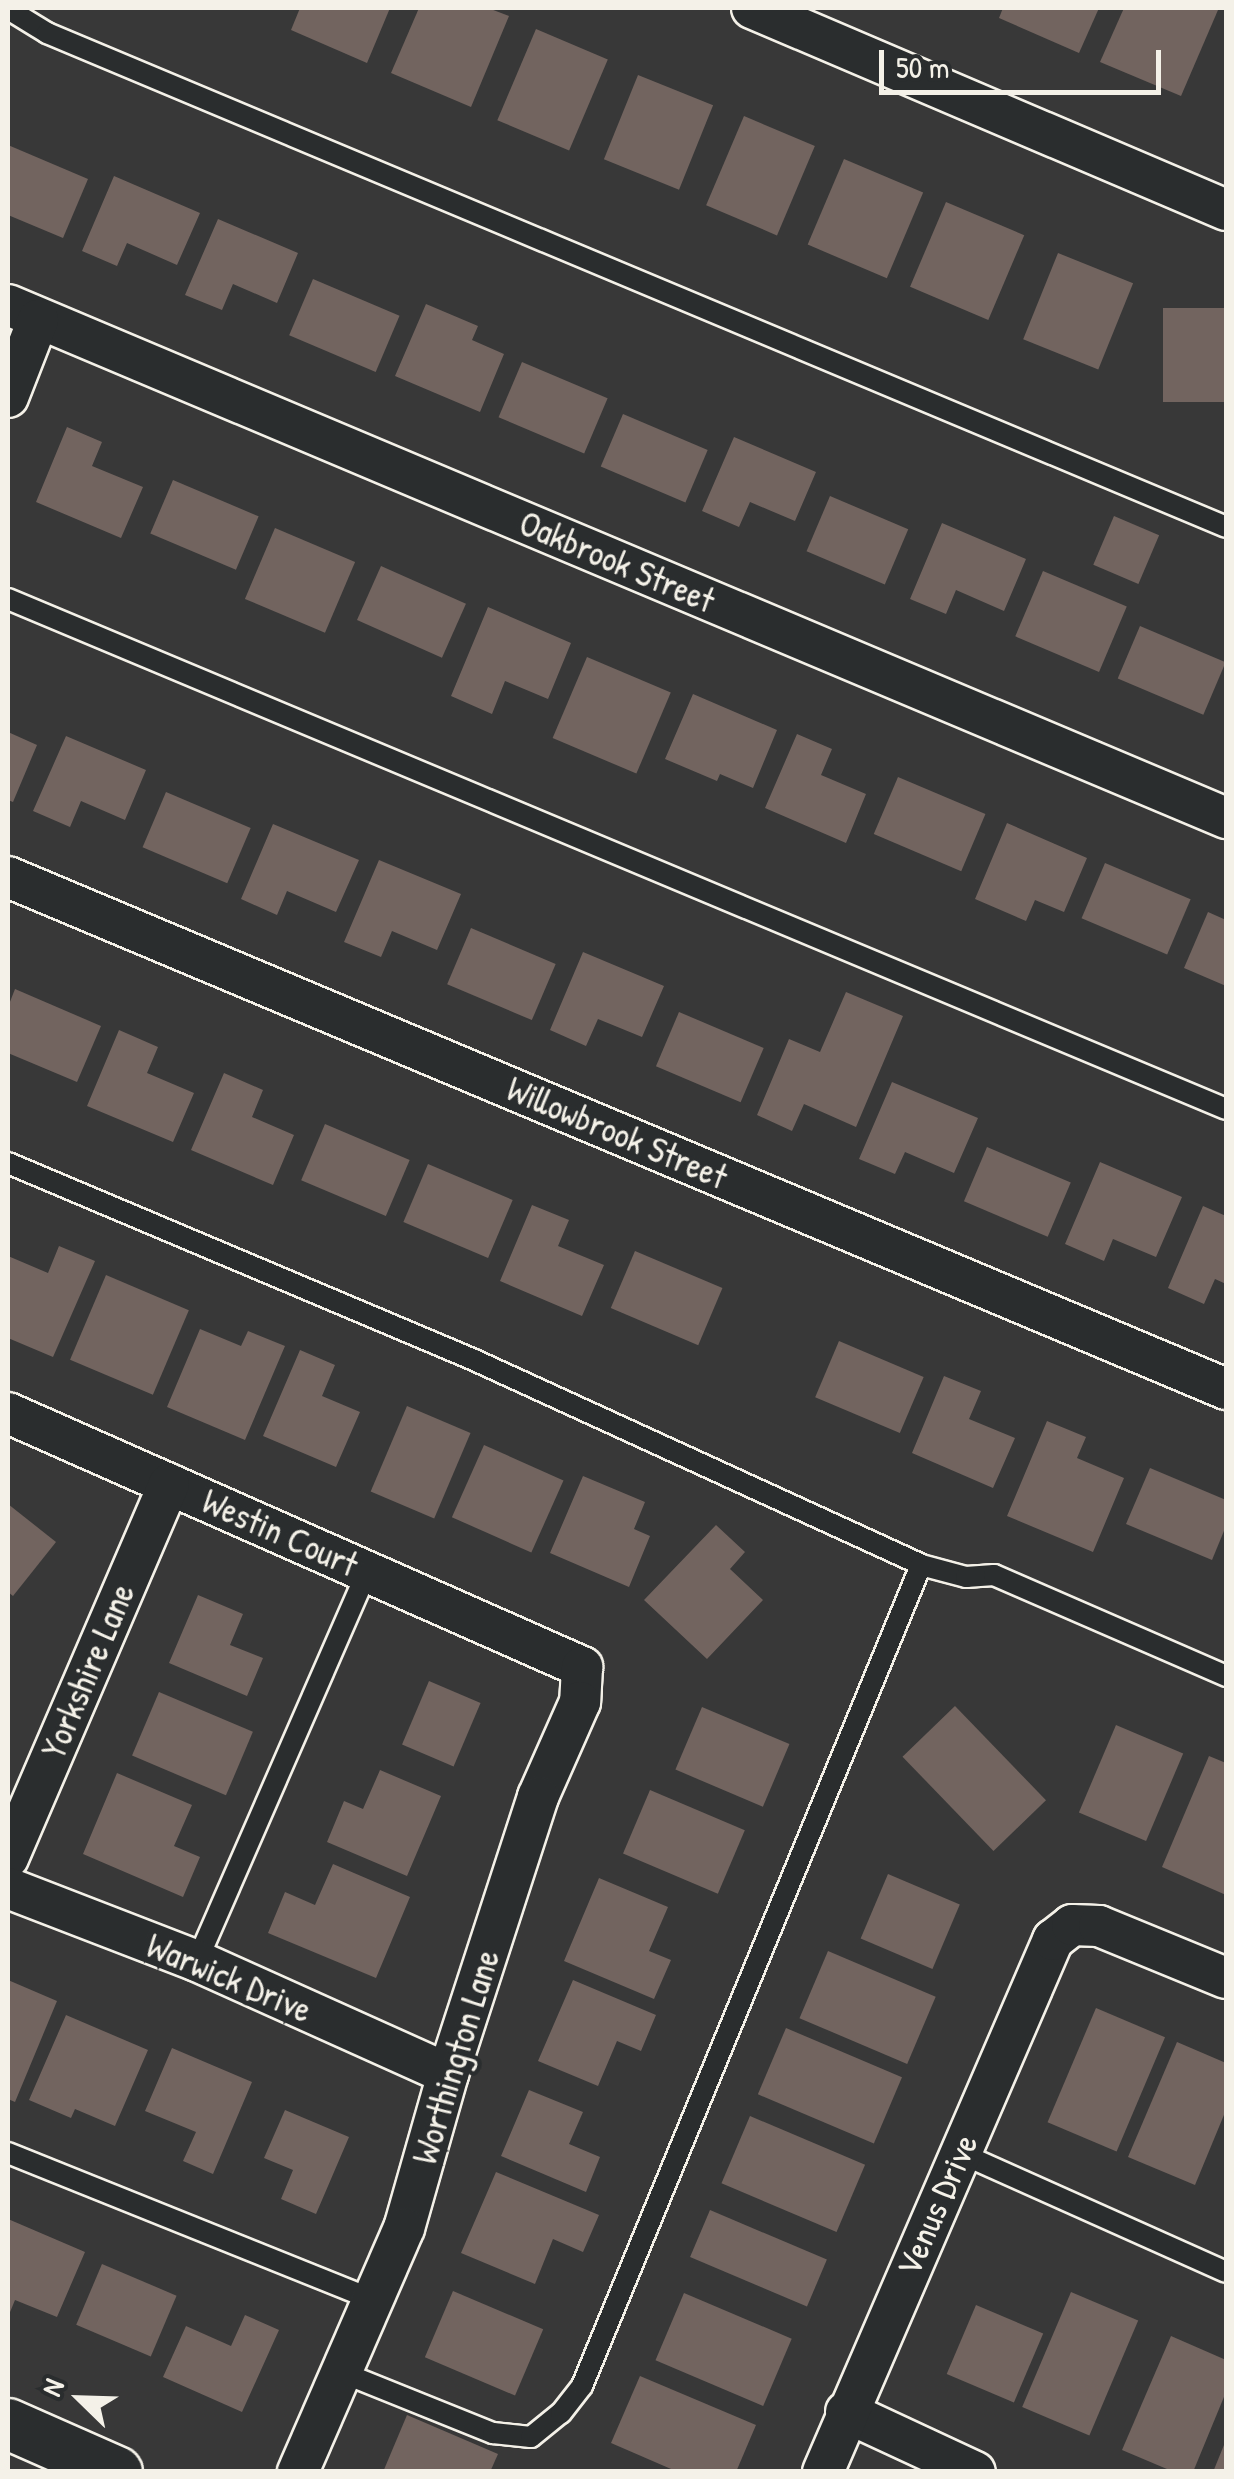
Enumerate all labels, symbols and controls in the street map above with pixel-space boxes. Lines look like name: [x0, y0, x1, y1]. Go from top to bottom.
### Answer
scale bar: [884, 30, 1166, 92]
text: 50 m: [896, 47, 949, 87]
street label: Oakbrook Street: [513, 502, 721, 622]
street label: Willowbrook Street: [501, 1068, 733, 1198]
street label: Westin Court: [196, 1480, 364, 1586]
street label: Yorkshire Lane: [32, 1577, 144, 1765]
street label: Warwick Drive: [140, 1925, 318, 2031]
street label: Worthington Lane: [404, 1945, 508, 2169]
street label: Venus Drive: [887, 2128, 987, 2282]
north arrow: [30, 2349, 130, 2449]
text: N: [32, 2373, 73, 2402]

